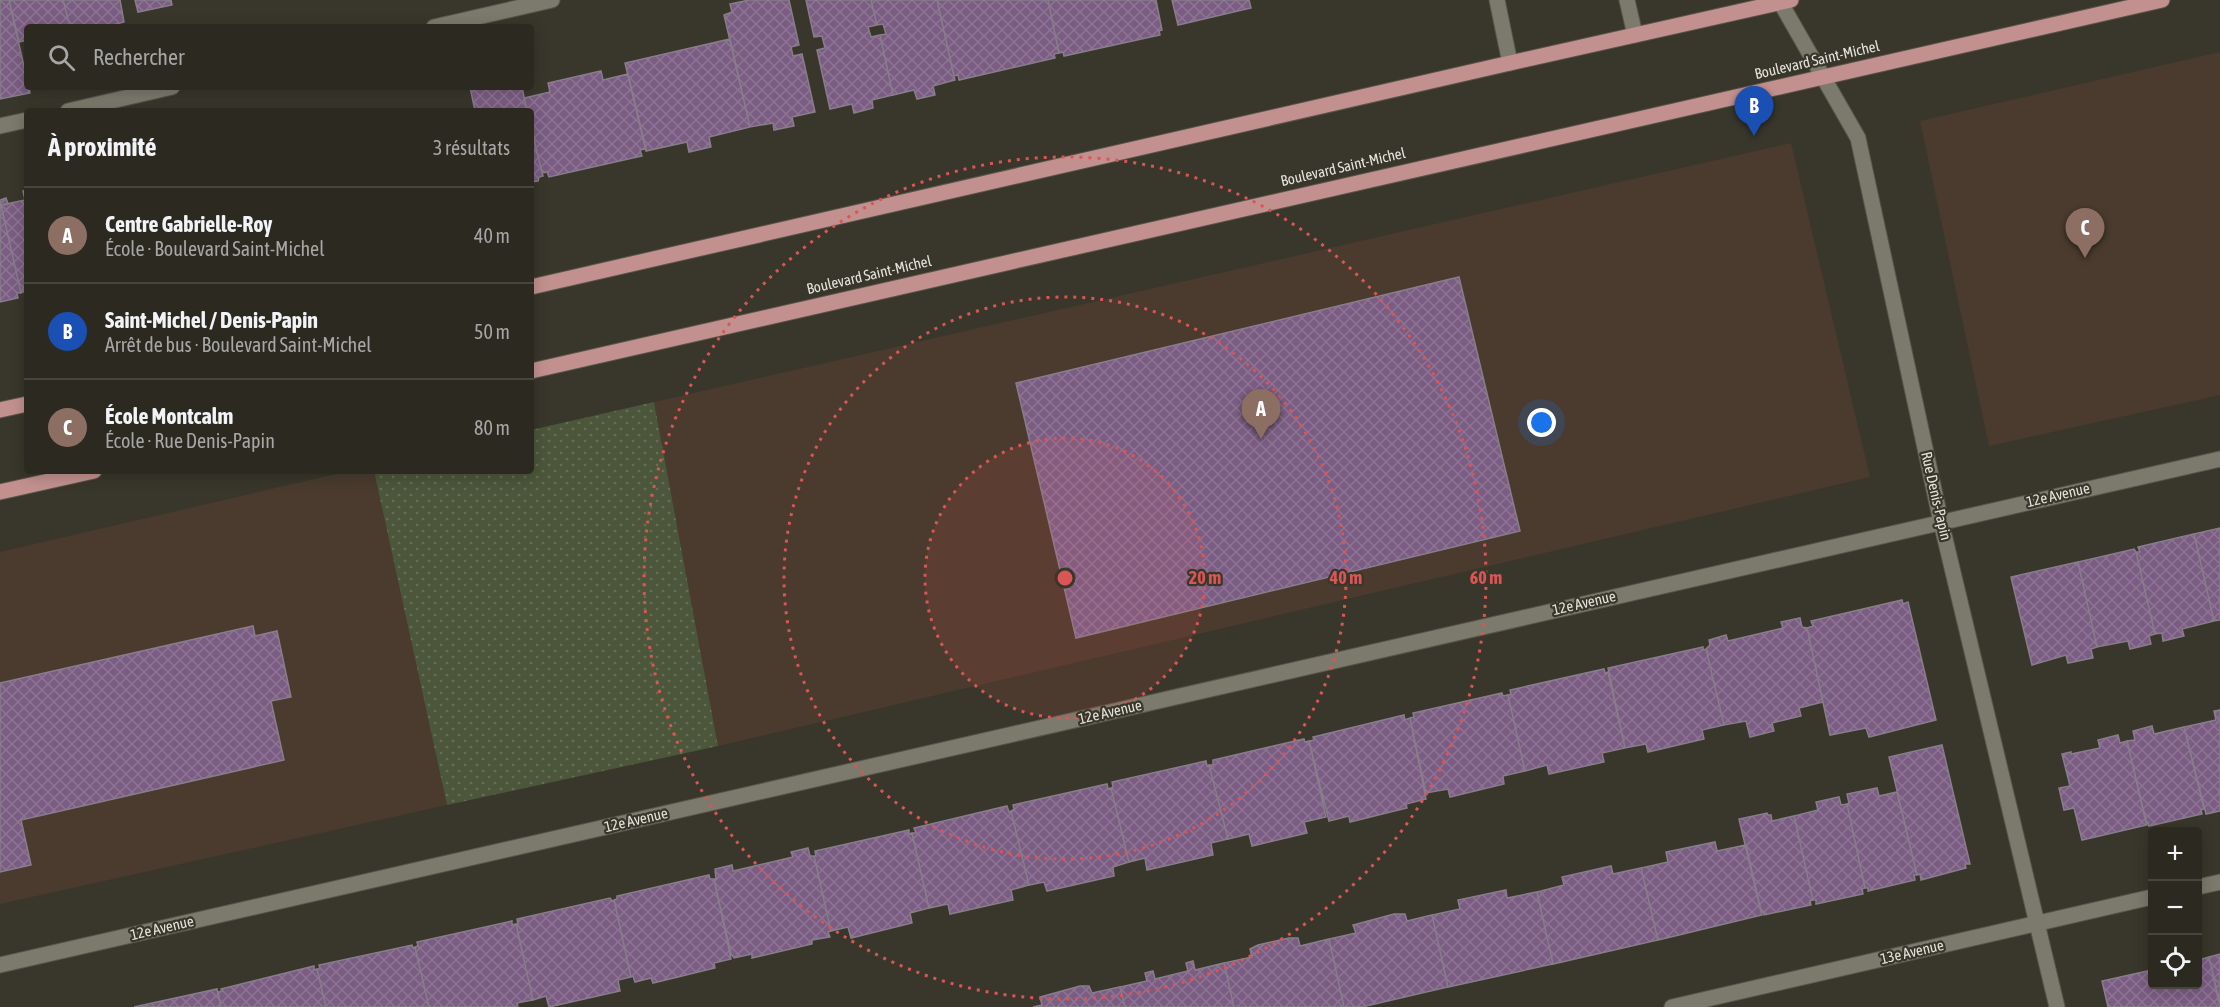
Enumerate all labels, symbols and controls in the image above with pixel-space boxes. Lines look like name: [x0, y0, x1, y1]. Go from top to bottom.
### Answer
search box: [24, 24, 534, 90]
street label: Boulevard Saint-Michel: [1753, 37, 1881, 82]
icon: search: [45, 41, 78, 74]
text: Rechercher: [93, 44, 184, 70]
pin: B: [1734, 86, 1774, 136]
text: À proximité: [48, 132, 156, 162]
text: 3 résultats: [433, 136, 510, 159]
street label: Boulevard Saint-Michel: [1279, 144, 1407, 189]
pin: C: [2066, 208, 2104, 258]
text: Centre Gabrielle-Roy: [105, 211, 272, 237]
text: A: [63, 224, 72, 247]
text: 40 m: [474, 224, 510, 247]
text: École · Boulevard Saint-Michel: [105, 237, 324, 260]
street label: Boulevard Saint-Michel: [805, 252, 933, 297]
text: Saint-Michel / Denis-Papin: [105, 307, 318, 333]
text: B: [63, 320, 72, 343]
text: 50 m: [474, 320, 510, 343]
text: Arrêt de bus · Boulevard Saint-Michel: [105, 333, 372, 356]
pin: A: [1242, 390, 1280, 439]
text: École Montcalm: [105, 403, 233, 429]
your location: [1527, 408, 1556, 437]
text: C: [63, 416, 72, 439]
text: 80 m: [474, 416, 510, 439]
text: École · Rue Denis-Papin: [105, 429, 275, 452]
street label: Rue Denis-Papin: [1918, 450, 1955, 542]
street label: 12e Avenue: [2025, 479, 2091, 510]
text: 20 m: [1189, 567, 1221, 588]
text: 40 m: [1329, 567, 1362, 588]
text: 60 m: [1470, 567, 1502, 588]
centre of rings: [1055, 568, 1075, 588]
street label: 12e Avenue: [1551, 587, 1617, 618]
street label: 12e Avenue: [1077, 696, 1143, 727]
street label: 12e Avenue: [603, 804, 669, 835]
map controls: [2148, 827, 2202, 989]
button: +: [2148, 827, 2202, 881]
button: −: [2148, 881, 2202, 935]
street label: 12e Avenue: [129, 912, 195, 943]
button: locate: [2148, 935, 2202, 989]
street label: 13e Avenue: [1879, 936, 1945, 967]

